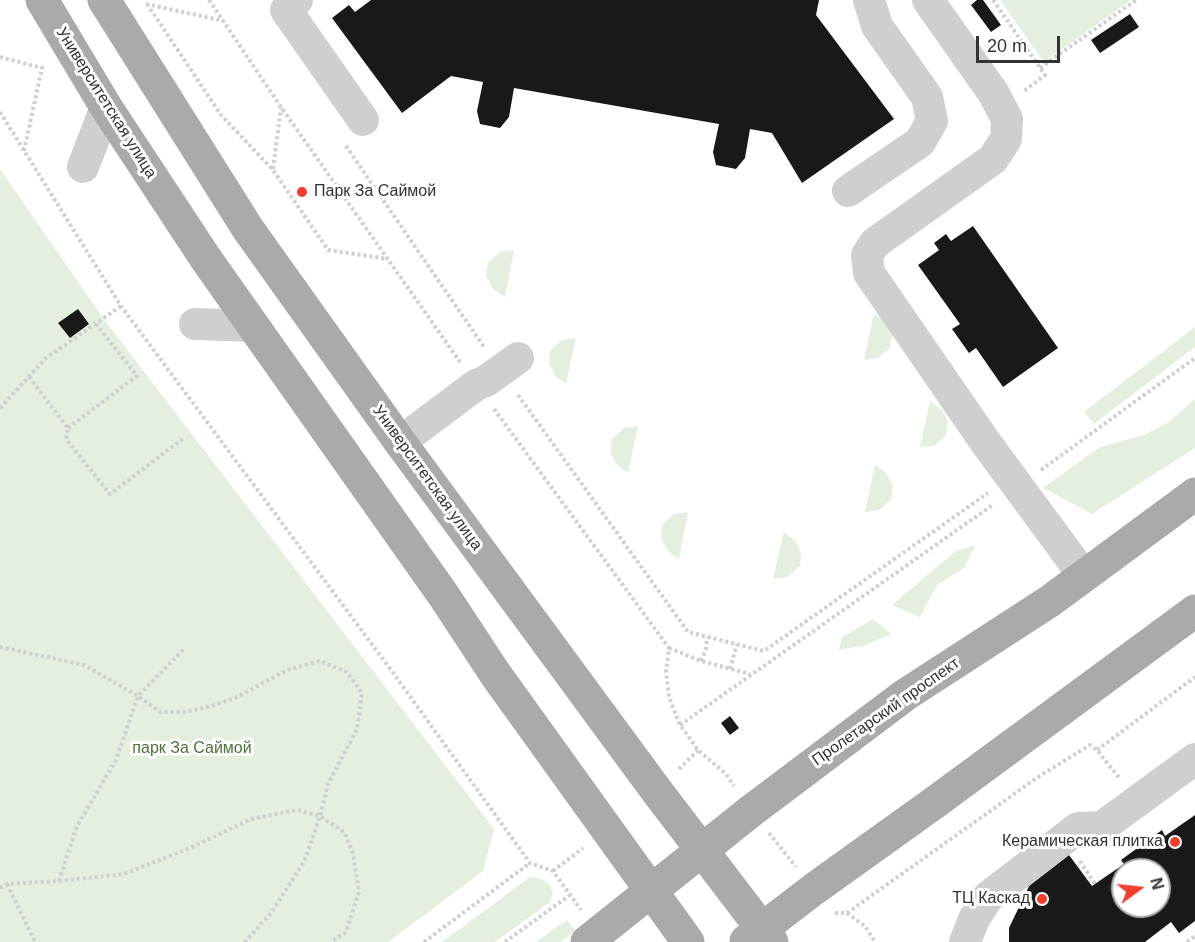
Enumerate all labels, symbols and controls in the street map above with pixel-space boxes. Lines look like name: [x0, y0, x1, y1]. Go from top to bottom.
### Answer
street label: Университетская улица: [52, 24, 160, 182]
scale bar: [979, 24, 1063, 62]
text: 20 m: [987, 36, 1027, 56]
place label: Парк За Саймой: [314, 182, 436, 202]
marker: Парк За Саймой: [295, 185, 309, 199]
street label: Университетская улица: [368, 402, 486, 554]
street label: Пролетарский проспект: [809, 654, 963, 770]
park label: парк За Саймой: [132, 739, 252, 759]
place label: Керамическая плитка: [1002, 832, 1163, 852]
marker: Керамическая плитка: [1168, 835, 1182, 849]
north arrow: [1111, 858, 1171, 918]
text: N: [1147, 876, 1167, 892]
place label: ТЦ Каскад: [952, 889, 1030, 909]
marker: ТЦ Каскад: [1035, 892, 1049, 906]

